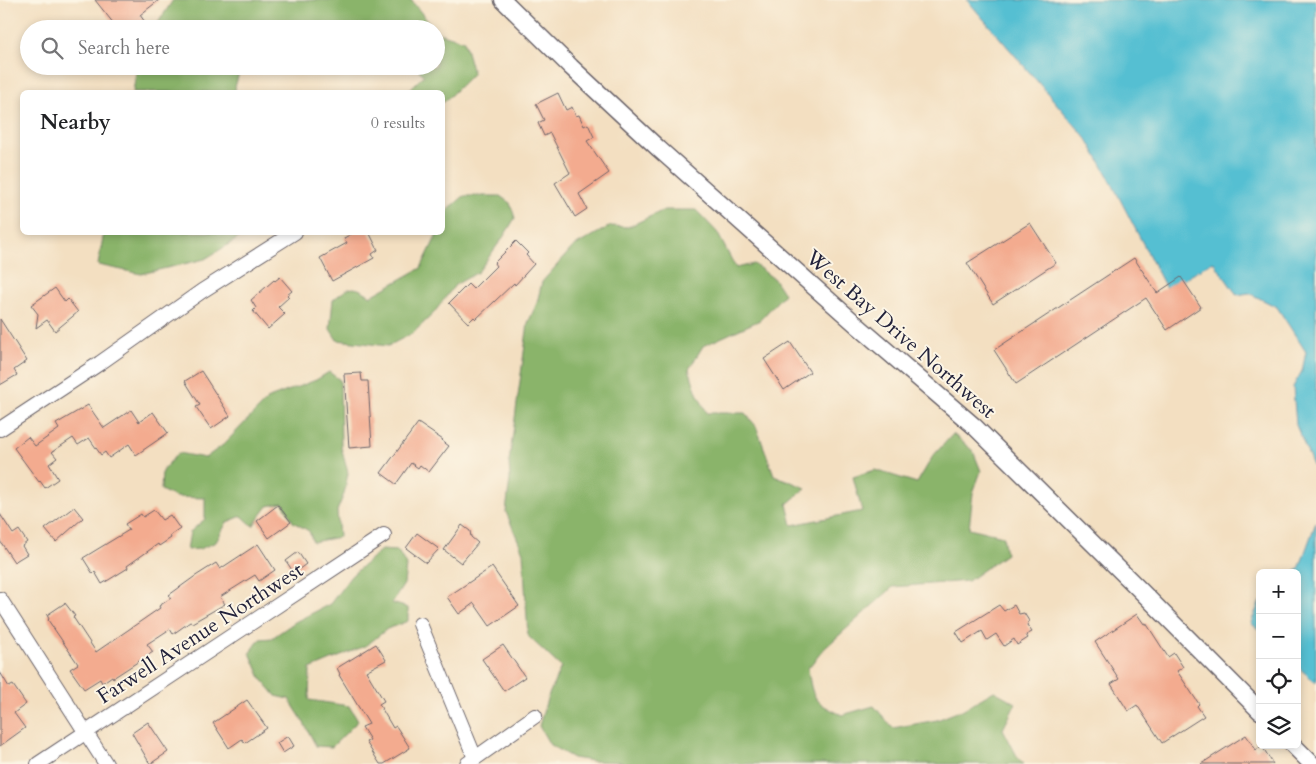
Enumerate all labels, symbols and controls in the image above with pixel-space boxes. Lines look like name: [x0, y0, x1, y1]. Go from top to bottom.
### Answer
search box: [20, 20, 445, 75]
icon: search: [38, 34, 66, 62]
text: Search here: [78, 35, 170, 61]
text: Nearby: [40, 108, 111, 137]
text: 0 results: [371, 112, 425, 134]
street label: West Bay Drive Northwest: [798, 243, 1002, 425]
street label: Farwell Avenue Northwest: [92, 556, 309, 711]
map controls: [1256, 569, 1301, 749]
button: +: [1256, 569, 1301, 614]
button: −: [1256, 614, 1301, 659]
button: locate: [1256, 659, 1301, 704]
button: layers: [1256, 704, 1301, 749]

